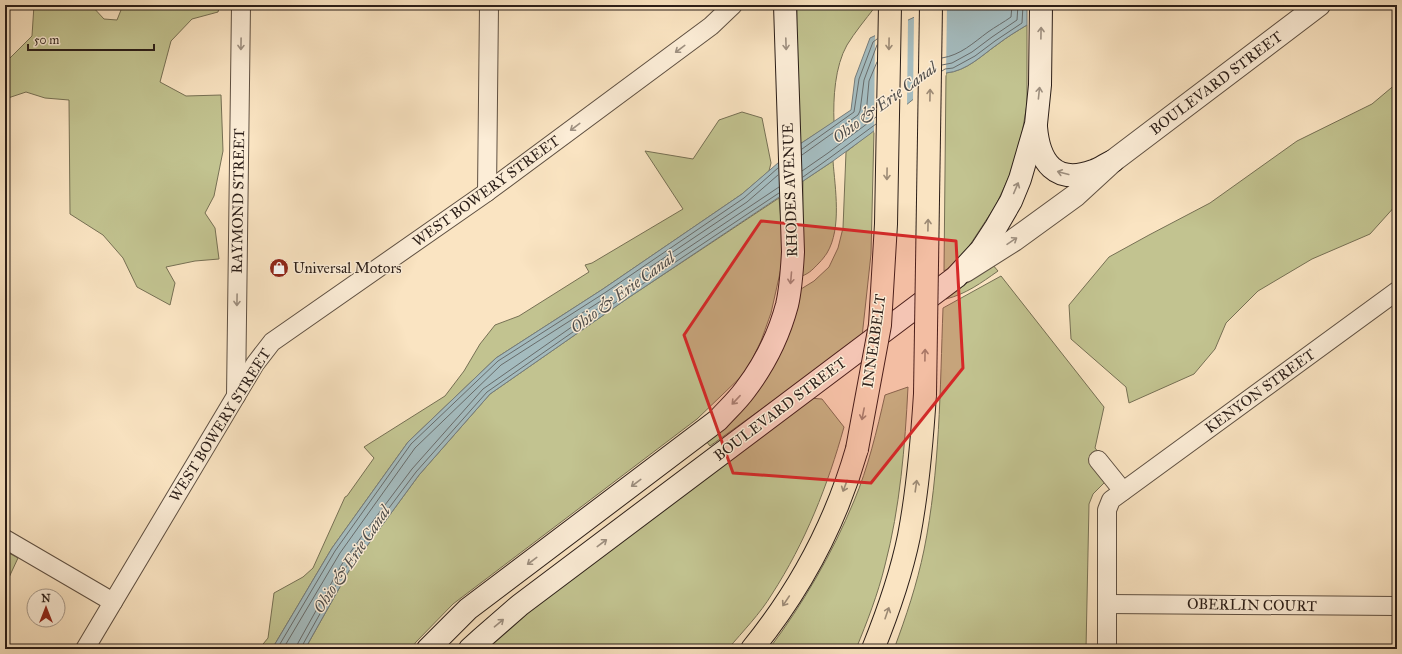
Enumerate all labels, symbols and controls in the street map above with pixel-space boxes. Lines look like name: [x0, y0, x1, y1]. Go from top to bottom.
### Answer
scale bar: [28, 26, 154, 52]
one-way arrow: [1037, 27, 1045, 40]
street label: BOULEVARD STREET: [1146, 27, 1286, 139]
text: 50 m: [34, 33, 59, 47]
one-way arrow: [237, 37, 245, 50]
one-way arrow: [782, 37, 789, 50]
one-way arrow: [886, 37, 893, 50]
one-way arrow: [674, 45, 685, 54]
water label: Ohio & Erie Canal: [828, 57, 942, 147]
one-way arrow: [1036, 87, 1043, 100]
one-way arrow: [926, 89, 934, 102]
street label: RHODES AVENUE: [779, 122, 801, 257]
one-way arrow: [570, 123, 581, 131]
street label: RAYMOND STREET: [228, 128, 248, 274]
street label: WEST BOWERY STREET: [409, 132, 563, 250]
one-way arrow: [883, 167, 891, 180]
one-way arrow: [1057, 169, 1070, 176]
one-way arrow: [1013, 182, 1021, 194]
one-way arrow: [924, 219, 932, 232]
one-way arrow: [1006, 237, 1017, 245]
water label: Ohio & Erie Canal: [566, 247, 680, 337]
shop icon: Universal Motors: [268, 257, 290, 279]
place label: Universal Motors: [293, 259, 402, 277]
one-way arrow: [788, 271, 795, 284]
one-way arrow: [233, 293, 241, 306]
street label: INNERBELT: [858, 293, 890, 389]
street label: WEST BOWERY STREET: [165, 345, 275, 505]
street label: KENYON STREET: [1201, 345, 1319, 437]
one-way arrow: [921, 349, 929, 362]
street label: BOULEVARD STREET: [710, 353, 850, 465]
one-way arrow: [731, 395, 741, 405]
one-way arrow: [859, 407, 867, 420]
one-way arrow: [631, 478, 642, 487]
one-way arrow: [840, 479, 848, 491]
one-way arrow: [912, 480, 920, 493]
water label: Ohio & Erie Canal: [309, 501, 395, 616]
one-way arrow: [597, 539, 608, 548]
one-way arrow: [527, 556, 538, 565]
north arrow: [26, 588, 66, 628]
text: N: [41, 592, 51, 605]
street label: OBERLIN COURT: [1187, 595, 1317, 615]
one-way arrow: [782, 596, 790, 607]
one-way arrow: [884, 606, 891, 619]
one-way arrow: [494, 618, 505, 627]

